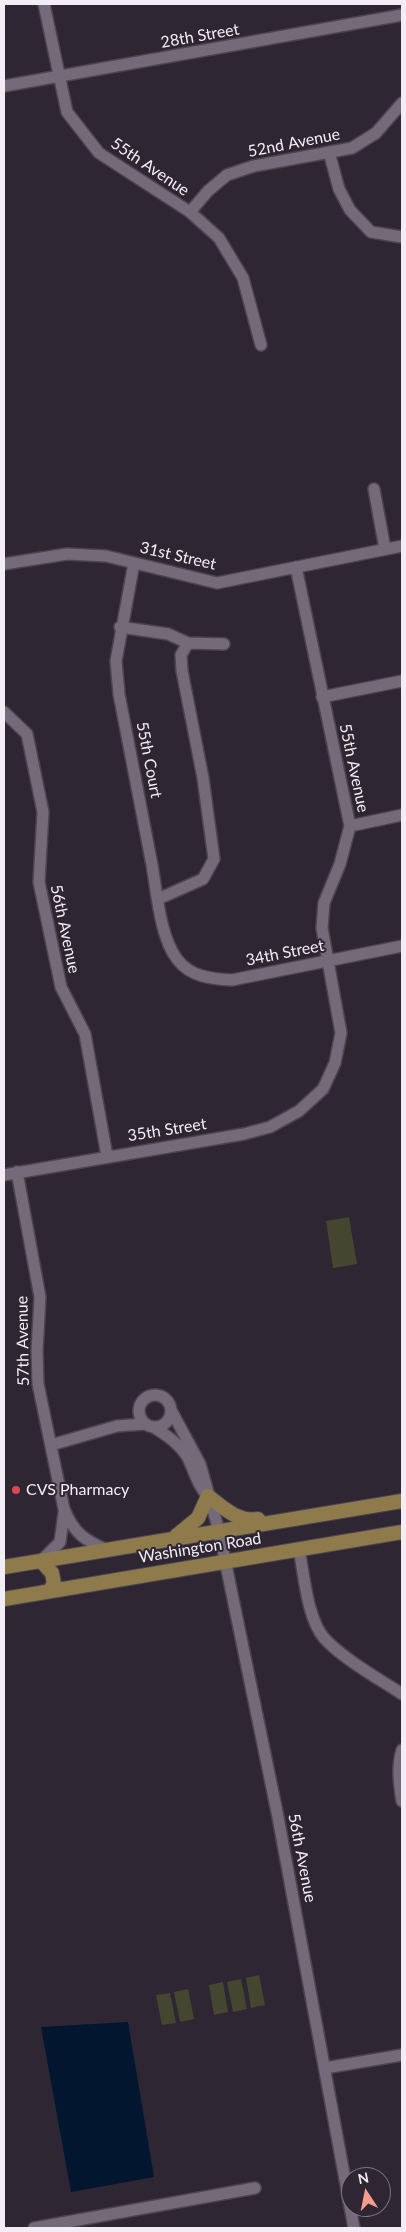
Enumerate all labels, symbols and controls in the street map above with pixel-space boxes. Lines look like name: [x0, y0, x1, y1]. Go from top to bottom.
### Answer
street label: 28th Street: [159, 20, 241, 52]
street label: 52nd Avenue: [246, 125, 342, 161]
street label: 55th Avenue: [107, 134, 193, 200]
street label: 31st Street: [138, 538, 218, 574]
street label: 55th Court: [132, 720, 166, 800]
street label: 55th Avenue: [335, 722, 373, 814]
street label: 56th Avenue: [46, 883, 84, 975]
street label: 34th Street: [244, 936, 326, 970]
street label: 35th Street: [126, 1114, 208, 1146]
street label: 57th Avenue: [13, 1296, 33, 1386]
place label: CVS Pharmacy: [26, 1480, 129, 1500]
marker: CVS Pharmacy: [10, 1484, 22, 1496]
street label: Washington Road: [137, 1529, 263, 1567]
street label: 56th Avenue: [284, 1812, 320, 1904]
north arrow: [341, 2167, 391, 2217]
text: N: [356, 2168, 370, 2187]

